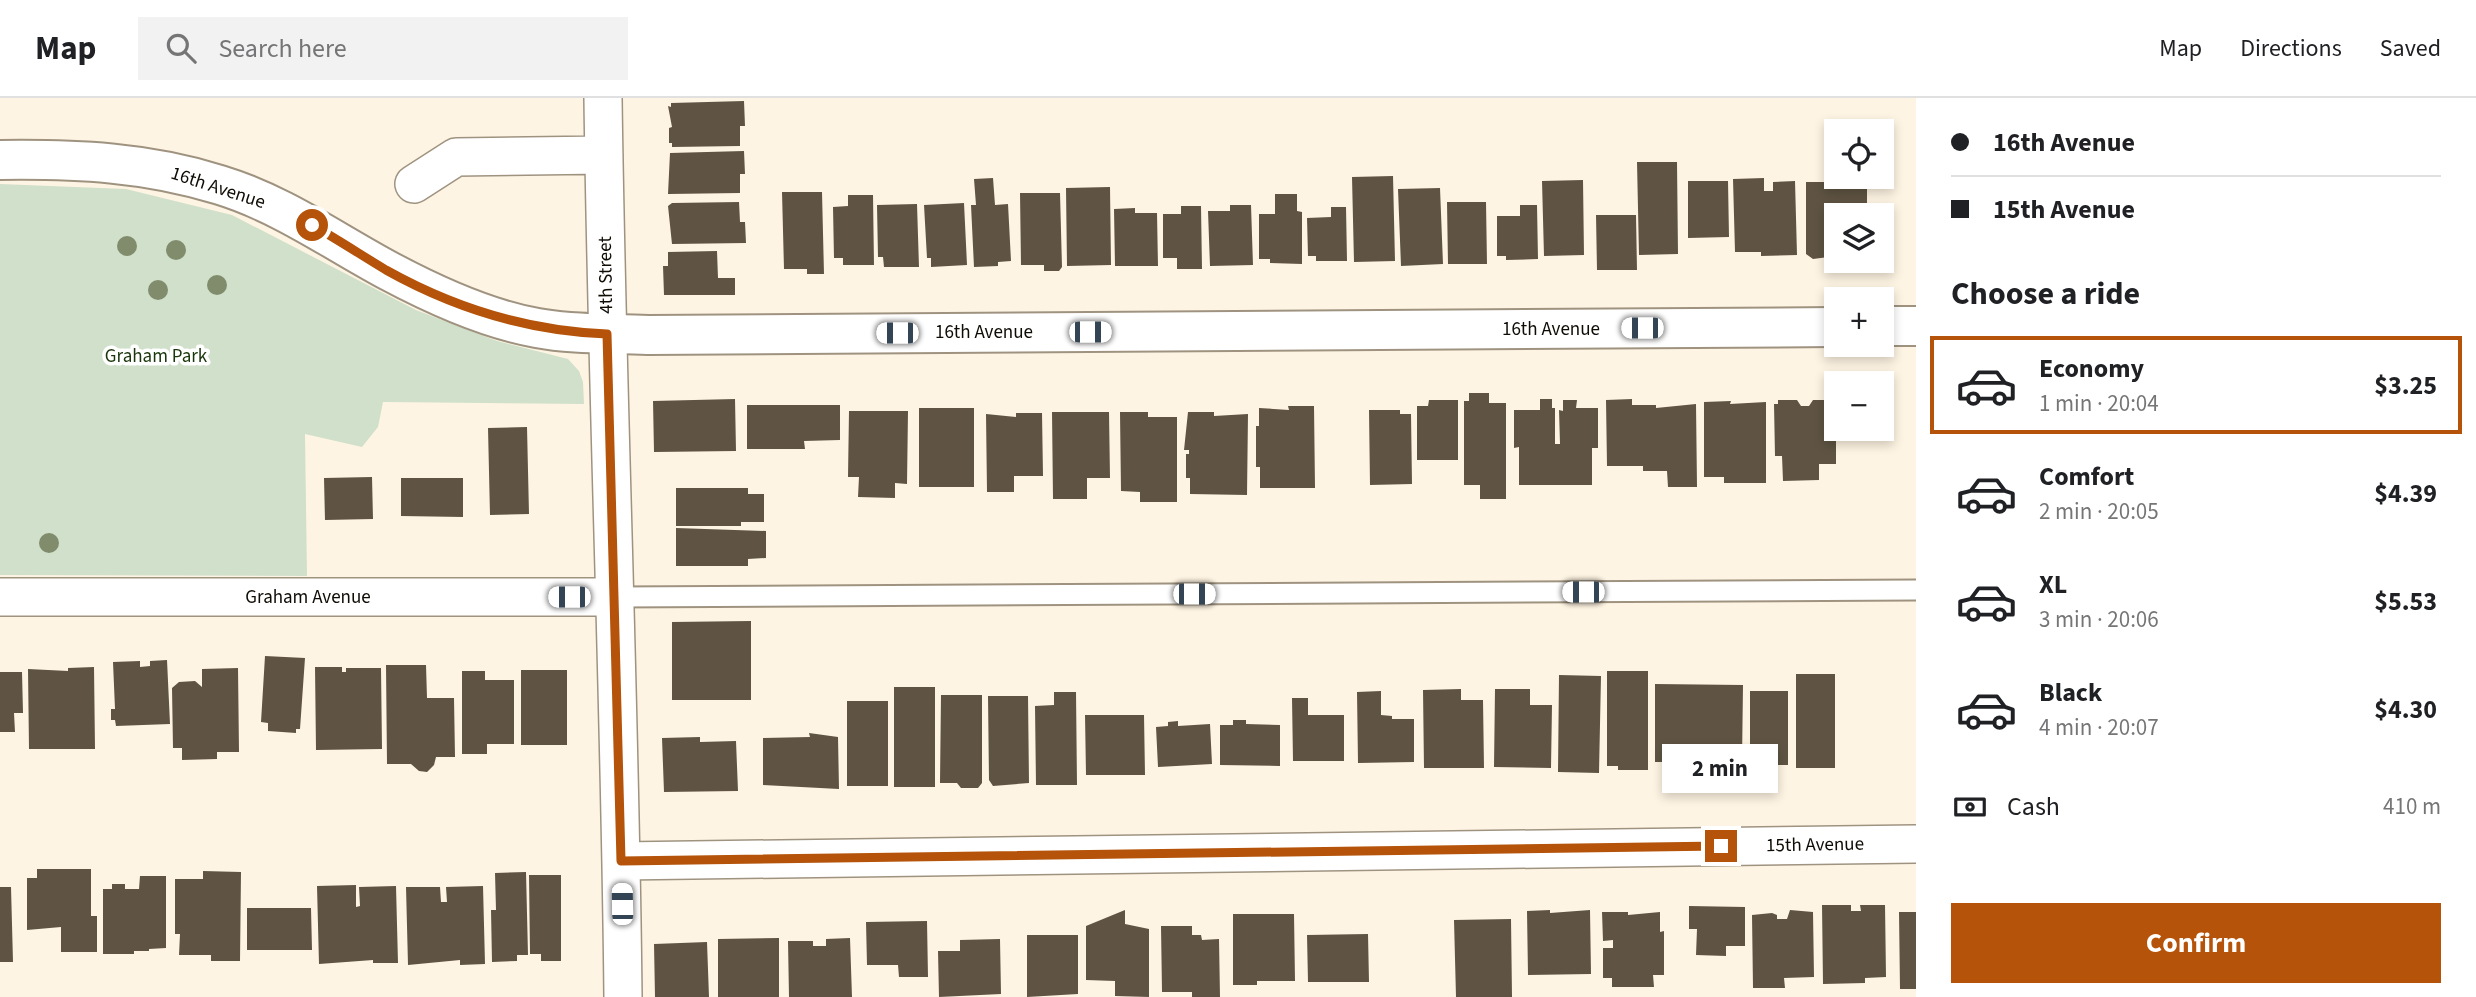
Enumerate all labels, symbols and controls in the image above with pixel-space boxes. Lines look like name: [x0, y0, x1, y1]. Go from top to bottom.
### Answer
search box: [138, 17, 628, 80]
text: Map: [35, 25, 96, 72]
icon: search: [162, 29, 200, 67]
text: Search here: [218, 30, 347, 67]
text: Map: [2159, 31, 2202, 66]
text: Directions: [2240, 31, 2342, 66]
text: Saved: [2380, 31, 2441, 66]
map controls: [1824, 119, 1894, 441]
button: locate: [1824, 119, 1894, 189]
text: 16th Avenue: [1993, 124, 2135, 161]
street label: 16th Avenue: [167, 160, 269, 216]
text: 15th Avenue: [1993, 191, 2135, 228]
button: layers: [1824, 203, 1894, 273]
route start: [296, 209, 328, 241]
street label: 4th Street: [592, 235, 620, 314]
text: Choose a ride: [1951, 271, 2140, 317]
button: +: [1824, 287, 1894, 357]
street label: 16th Avenue: [1502, 316, 1600, 343]
car: [1622, 318, 1664, 339]
street label: 16th Avenue: [935, 319, 1033, 346]
car: [1070, 322, 1112, 343]
car: [877, 323, 919, 344]
park label: Graham Park: [105, 343, 208, 370]
text: Economy: [2039, 350, 2144, 387]
icon: car: [1955, 354, 2018, 417]
text: $3.25: [2374, 367, 2437, 404]
button: −: [1824, 371, 1894, 441]
text: 1 min · 20:04: [2039, 387, 2159, 420]
text: Comfort: [2039, 458, 2134, 495]
icon: car: [1955, 462, 2018, 525]
text: $4.39: [2374, 475, 2437, 512]
text: 2 min · 20:05: [2039, 495, 2159, 528]
text: XL: [2039, 566, 2067, 603]
icon: car: [1955, 570, 2018, 633]
car: [1563, 582, 1605, 603]
text: $5.53: [2374, 583, 2437, 620]
street label: Graham Avenue: [245, 584, 371, 611]
car: [1174, 584, 1216, 605]
car: [549, 587, 591, 608]
text: 3 min · 20:06: [2039, 603, 2159, 636]
text: Black: [2039, 674, 2102, 711]
icon: car: [1955, 678, 2018, 741]
text: $4.30: [2374, 691, 2437, 728]
text: 4 min · 20:07: [2039, 711, 2159, 744]
callout: 2 min: [1663, 744, 1779, 794]
text: 2 min: [1692, 752, 1748, 785]
icon: cash: [1951, 788, 1989, 826]
text: Cash: [2007, 788, 2060, 825]
text: 410 m: [2383, 790, 2441, 823]
route end: [1705, 830, 1737, 862]
street label: 15th Avenue: [1766, 831, 1864, 859]
car: [612, 883, 633, 925]
button: Confirm: [1951, 903, 2441, 983]

